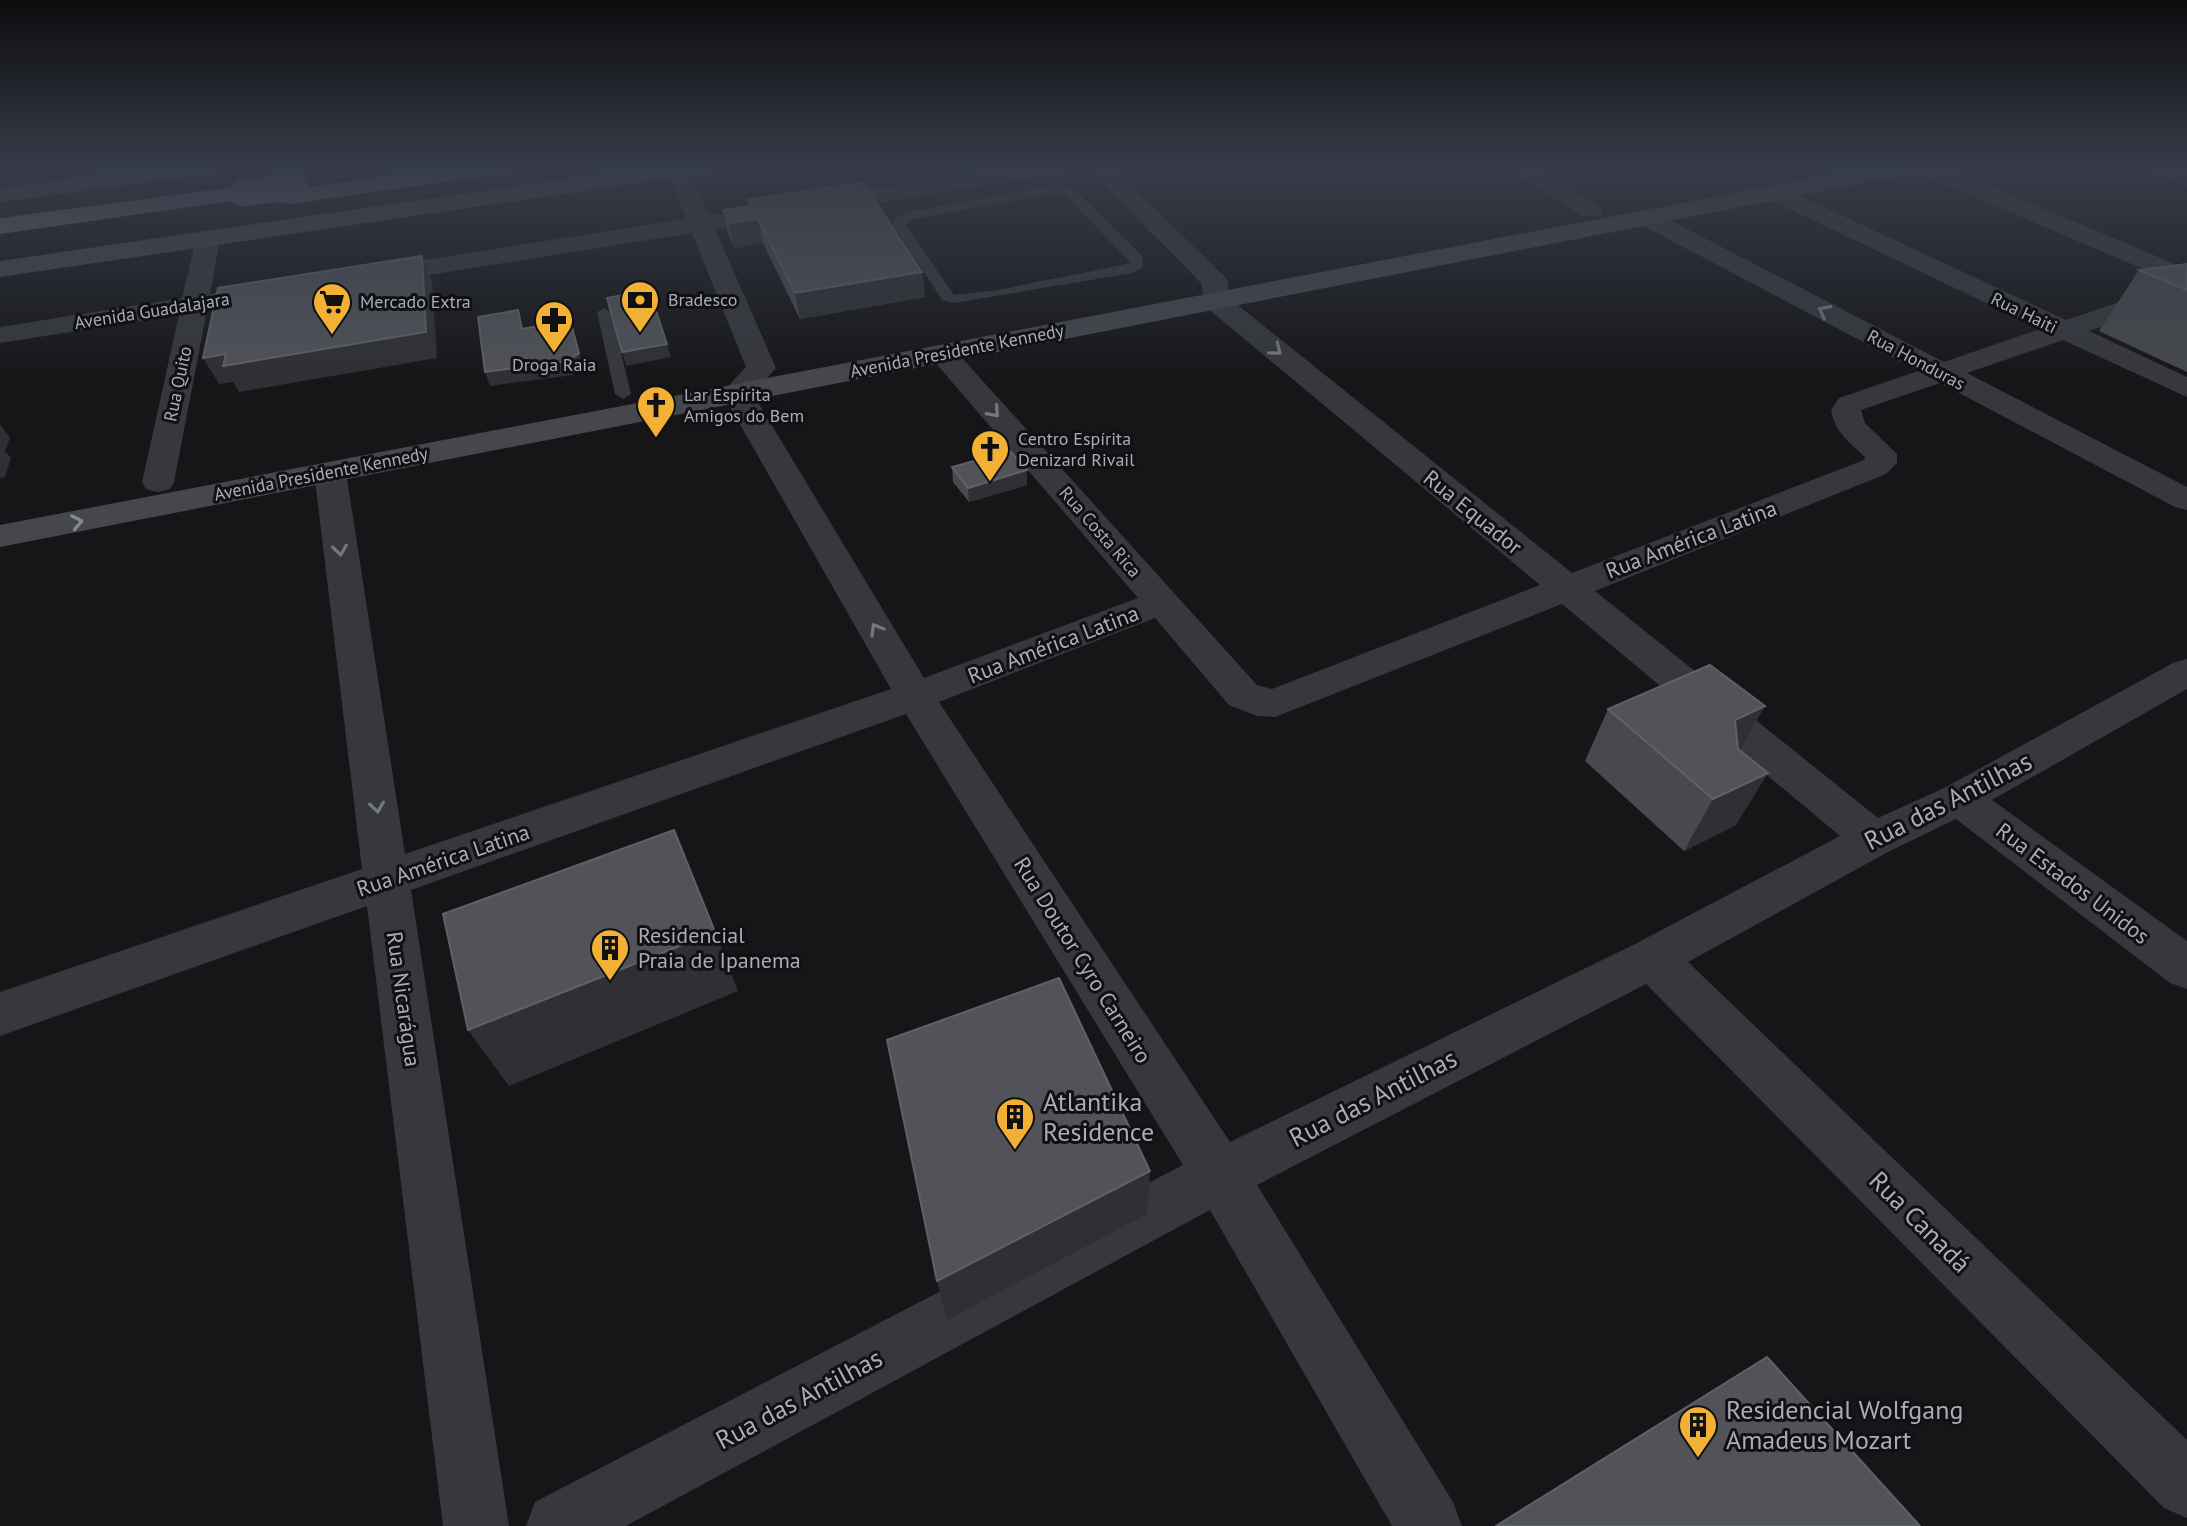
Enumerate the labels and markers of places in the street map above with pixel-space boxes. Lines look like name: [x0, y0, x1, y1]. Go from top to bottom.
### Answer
bank icon: Bradesco: [619, 279, 661, 334]
supermarket icon: Mercado Extra: [311, 281, 353, 336]
place label: Bradesco: [668, 288, 737, 311]
place label: Mercado Extra: [360, 290, 471, 313]
pharmacy icon: Droga Raia: [533, 299, 575, 354]
place label: Droga Raia: [512, 353, 596, 376]
place label: Lar Espírita Amigos do Bem: [684, 383, 804, 427]
church icon: Lar Espírita Amigos do Bem: [635, 384, 677, 439]
place label: Centro Espírita Denizard Rivail: [1018, 427, 1135, 471]
church icon: Centro Espírita Denizard Rivail: [969, 428, 1011, 483]
place label: Residencial Praia de Ipanema: [638, 921, 801, 974]
building icon: Residencial Praia de Ipanema: [589, 927, 631, 982]
place label: Atlantika Residence: [1043, 1085, 1154, 1148]
building icon: Atlantika Residence: [994, 1096, 1036, 1151]
place label: Residencial Wolfgang Amadeus Mozart: [1726, 1393, 1963, 1456]
building icon: Residencial Wolfgang Amadeus Mozart: [1677, 1404, 1719, 1459]

